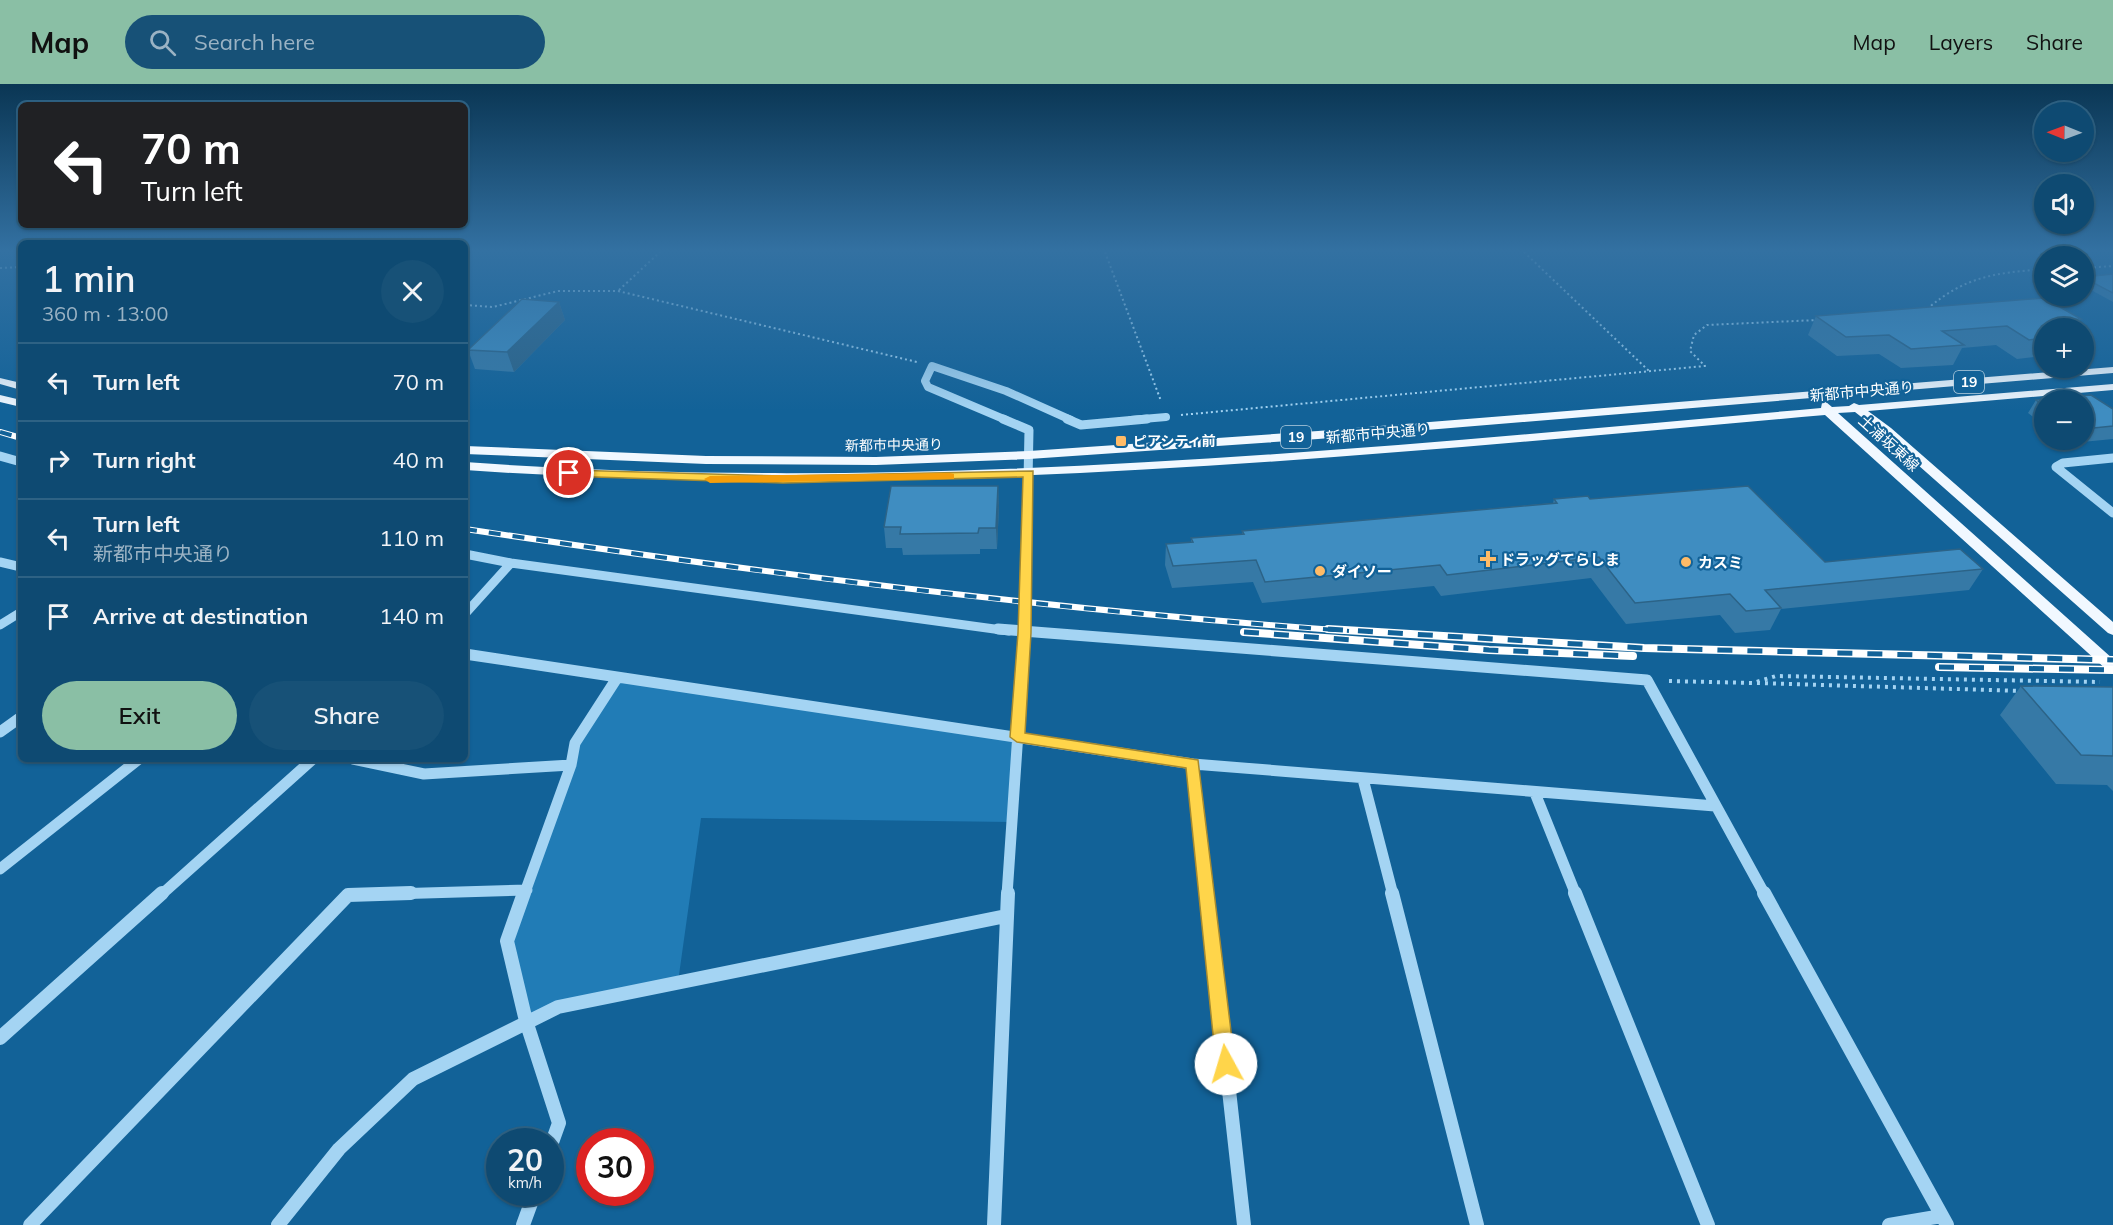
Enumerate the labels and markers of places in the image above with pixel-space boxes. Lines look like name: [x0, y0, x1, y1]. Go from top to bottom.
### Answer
place label: ピアシティ前: [1133, 432, 1216, 450]
marker: ピアシティ前: [1114, 434, 1128, 448]
pin: [543, 447, 594, 498]
place label: ドラッグてらしま: [1500, 550, 1620, 569]
marker: ドラッグてらしま: [1481, 552, 1495, 566]
place label: カスミ: [1698, 553, 1743, 572]
marker: カスミ: [1679, 555, 1693, 569]
place label: ダイソー: [1332, 562, 1392, 581]
marker: ダイソー: [1313, 564, 1327, 578]

